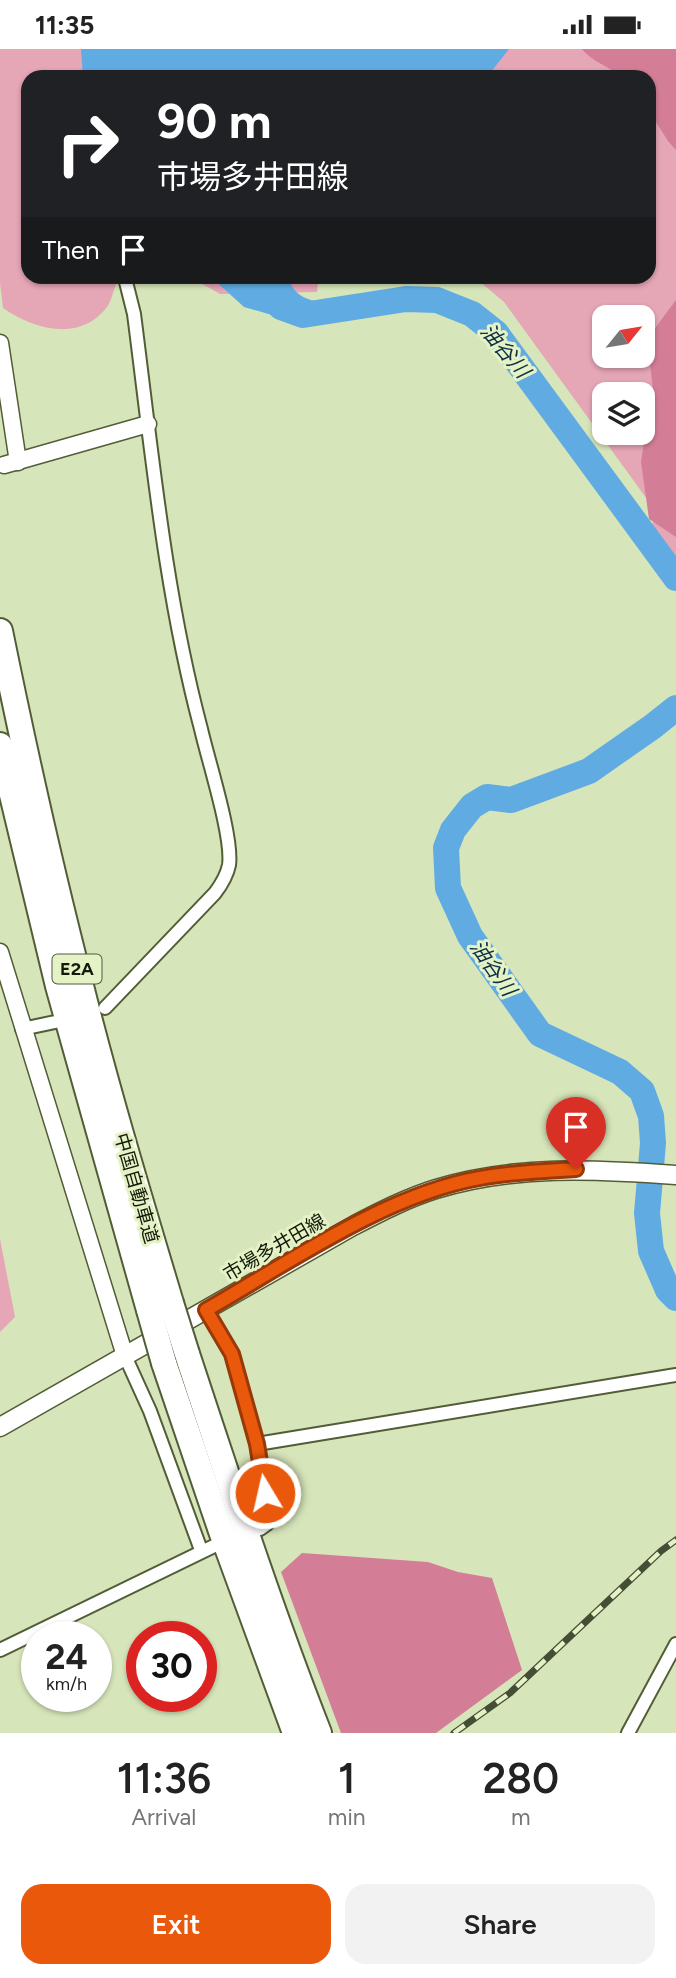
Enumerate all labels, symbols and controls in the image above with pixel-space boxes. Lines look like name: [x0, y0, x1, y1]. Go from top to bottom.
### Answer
text: 11:35: [35, 9, 94, 41]
text: 90 m: [157, 91, 272, 150]
icon: right: [42, 98, 133, 189]
text: 市場多井田線: [157, 158, 349, 196]
icon: arrive: [114, 231, 152, 269]
text: Then: [42, 234, 100, 266]
north arrow: [592, 305, 654, 367]
map controls: [592, 305, 655, 445]
water label: 油谷川: [476, 319, 536, 384]
button: layers: [592, 382, 655, 445]
water label: 油谷川: [465, 935, 523, 1002]
road number: E2A: [52, 954, 102, 983]
pin: [546, 1097, 606, 1169]
icon: arrive: [557, 1108, 595, 1146]
street label: 中国自動車道: [110, 1130, 163, 1246]
street label: 市場多井田線: [219, 1209, 329, 1286]
position arrow: [228, 1456, 302, 1530]
speed limit sign: 30: [126, 1621, 217, 1712]
text: 24: [45, 1636, 88, 1678]
text: km/h: [46, 1673, 87, 1695]
text: 11:36: [117, 1753, 211, 1804]
text: 1: [338, 1753, 356, 1804]
text: 280: [482, 1753, 559, 1804]
text: Arrival: [131, 1803, 196, 1831]
text: min: [328, 1803, 366, 1831]
text: m: [511, 1803, 531, 1831]
button: Exit: [21, 1884, 331, 1964]
button: Share: [345, 1884, 655, 1964]

